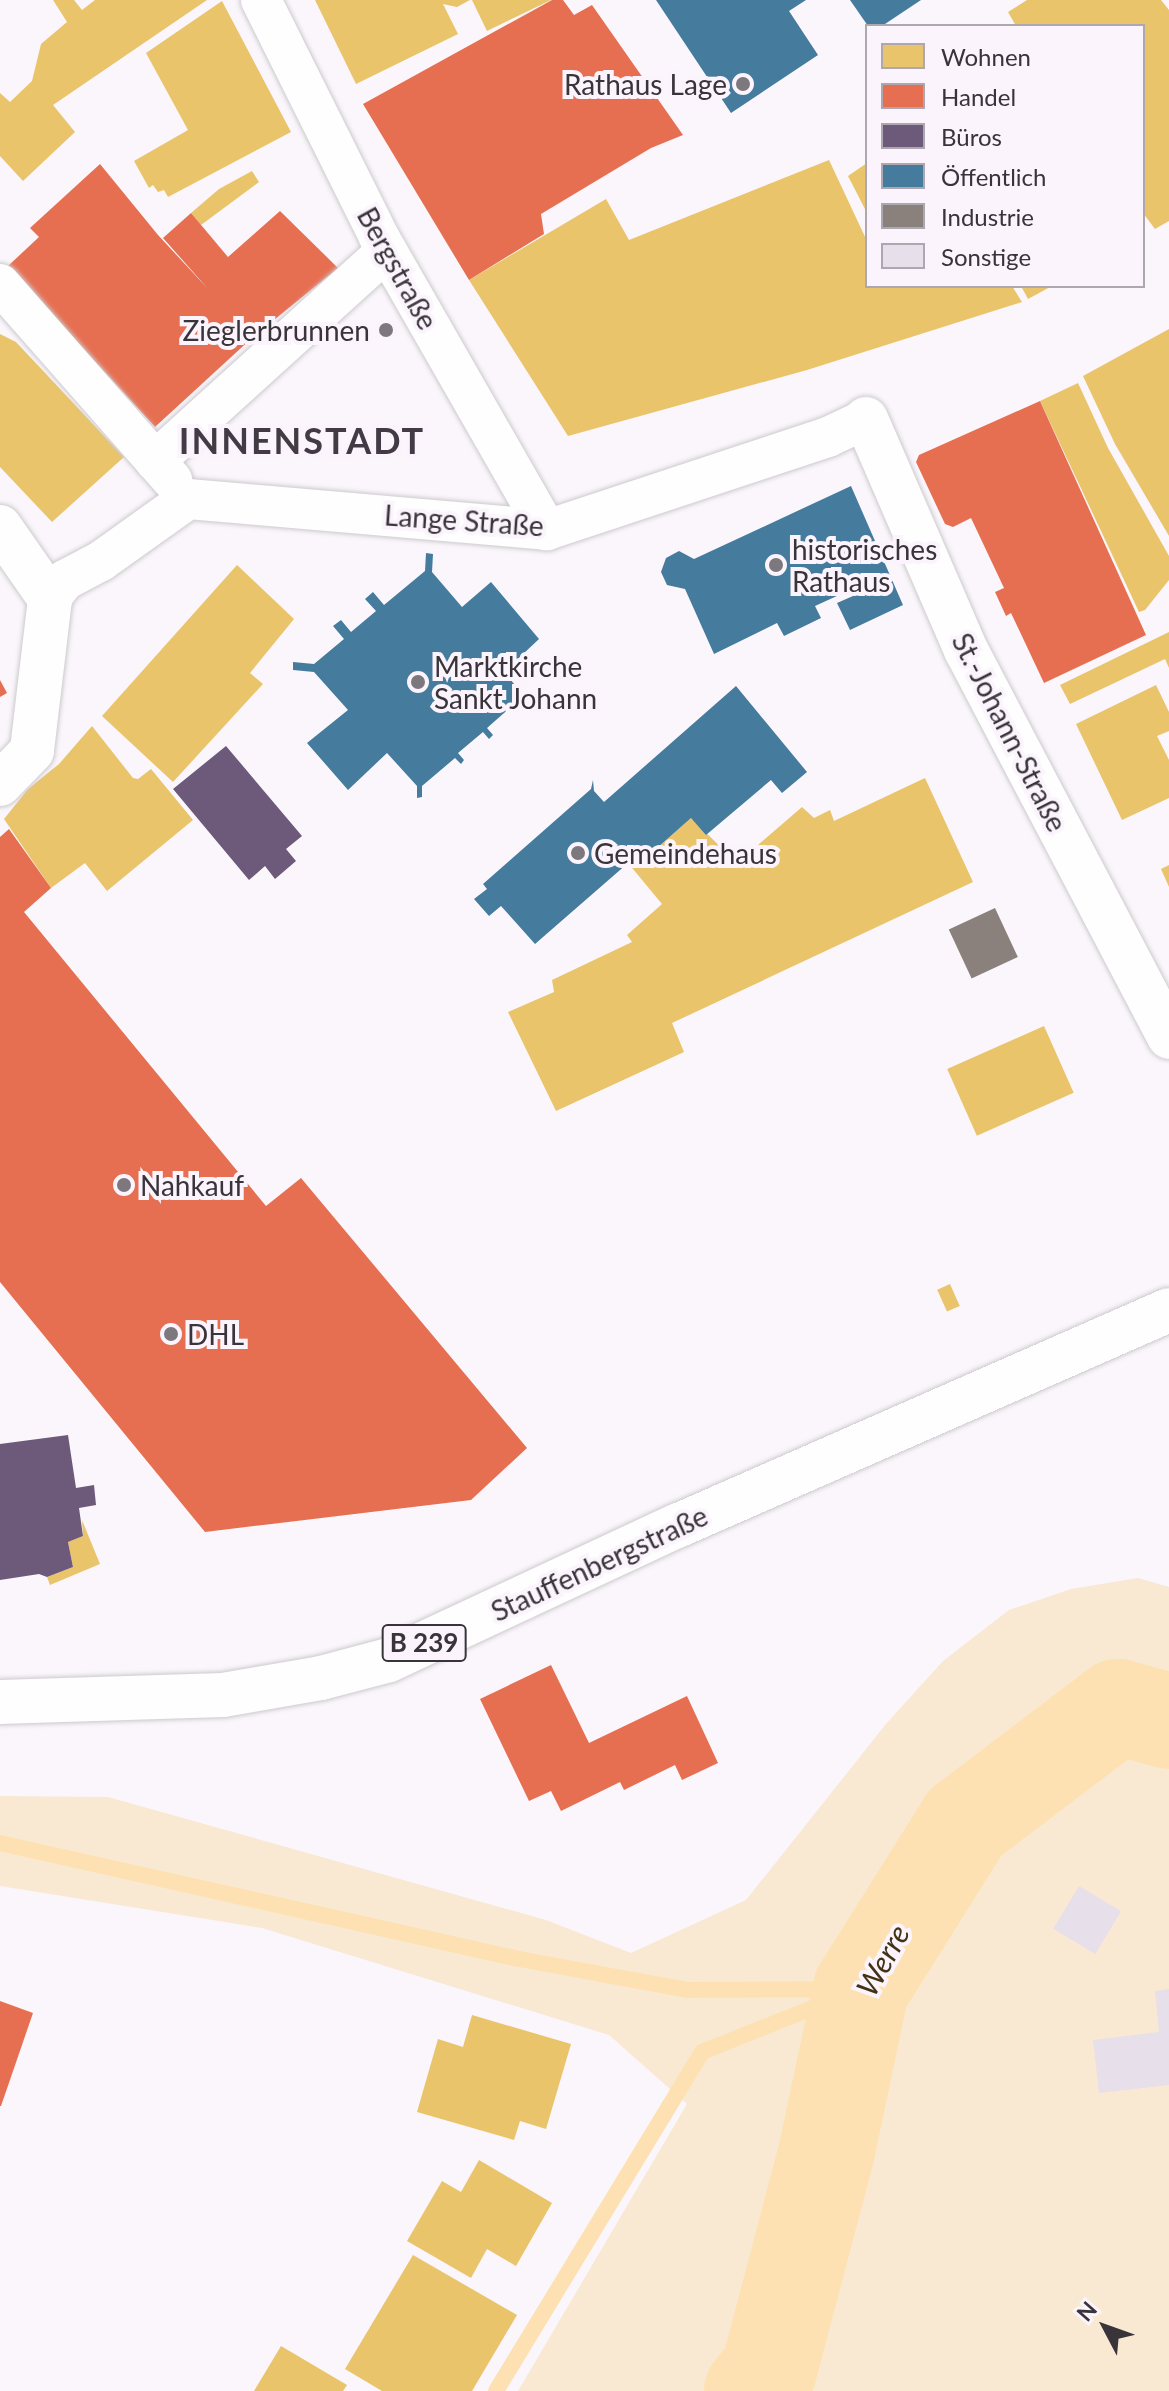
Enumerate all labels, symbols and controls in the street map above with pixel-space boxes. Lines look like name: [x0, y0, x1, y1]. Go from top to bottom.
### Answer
legend: [865, 24, 1145, 288]
text: Wohnen: [941, 42, 1031, 71]
place label: Rathaus Lage: [564, 67, 727, 101]
marker: Rathaus Lage: [734, 75, 752, 93]
text: Handel: [941, 82, 1016, 111]
text: Büros: [941, 122, 1002, 151]
text: Öffentlich: [941, 162, 1046, 191]
street label: Bergstraße: [351, 201, 445, 335]
text: Industrie: [941, 202, 1034, 231]
text: Sonstige: [941, 242, 1031, 271]
place label: Zieglerbrunnen: [182, 313, 370, 347]
marker: Zieglerbrunnen: [377, 321, 395, 339]
district label: INNENSTADT: [179, 419, 425, 463]
street label: Lange Straße: [383, 498, 545, 542]
place label: historisches Rathaus: [792, 532, 937, 598]
marker: historisches Rathaus: [767, 556, 785, 574]
street label: St.-Johann-Straße: [946, 627, 1074, 837]
place label: Marktkirche Sankt Johann: [434, 649, 598, 715]
marker: Marktkirche Sankt Johann: [409, 673, 427, 691]
place label: Gemeindehaus: [594, 836, 777, 870]
marker: Gemeindehaus: [569, 844, 587, 862]
place label: Nahkauf: [140, 1168, 244, 1202]
marker: Nahkauf: [115, 1176, 133, 1194]
place label: DHL: [187, 1317, 244, 1351]
marker: DHL: [162, 1325, 180, 1343]
street label: Stauffenbergstraße: [486, 1498, 712, 1628]
road number: B 239: [380, 1621, 468, 1665]
water label: Werre: [848, 1918, 916, 2002]
north arrow: [1065, 2287, 1145, 2367]
text: N: [1071, 2296, 1102, 2326]

